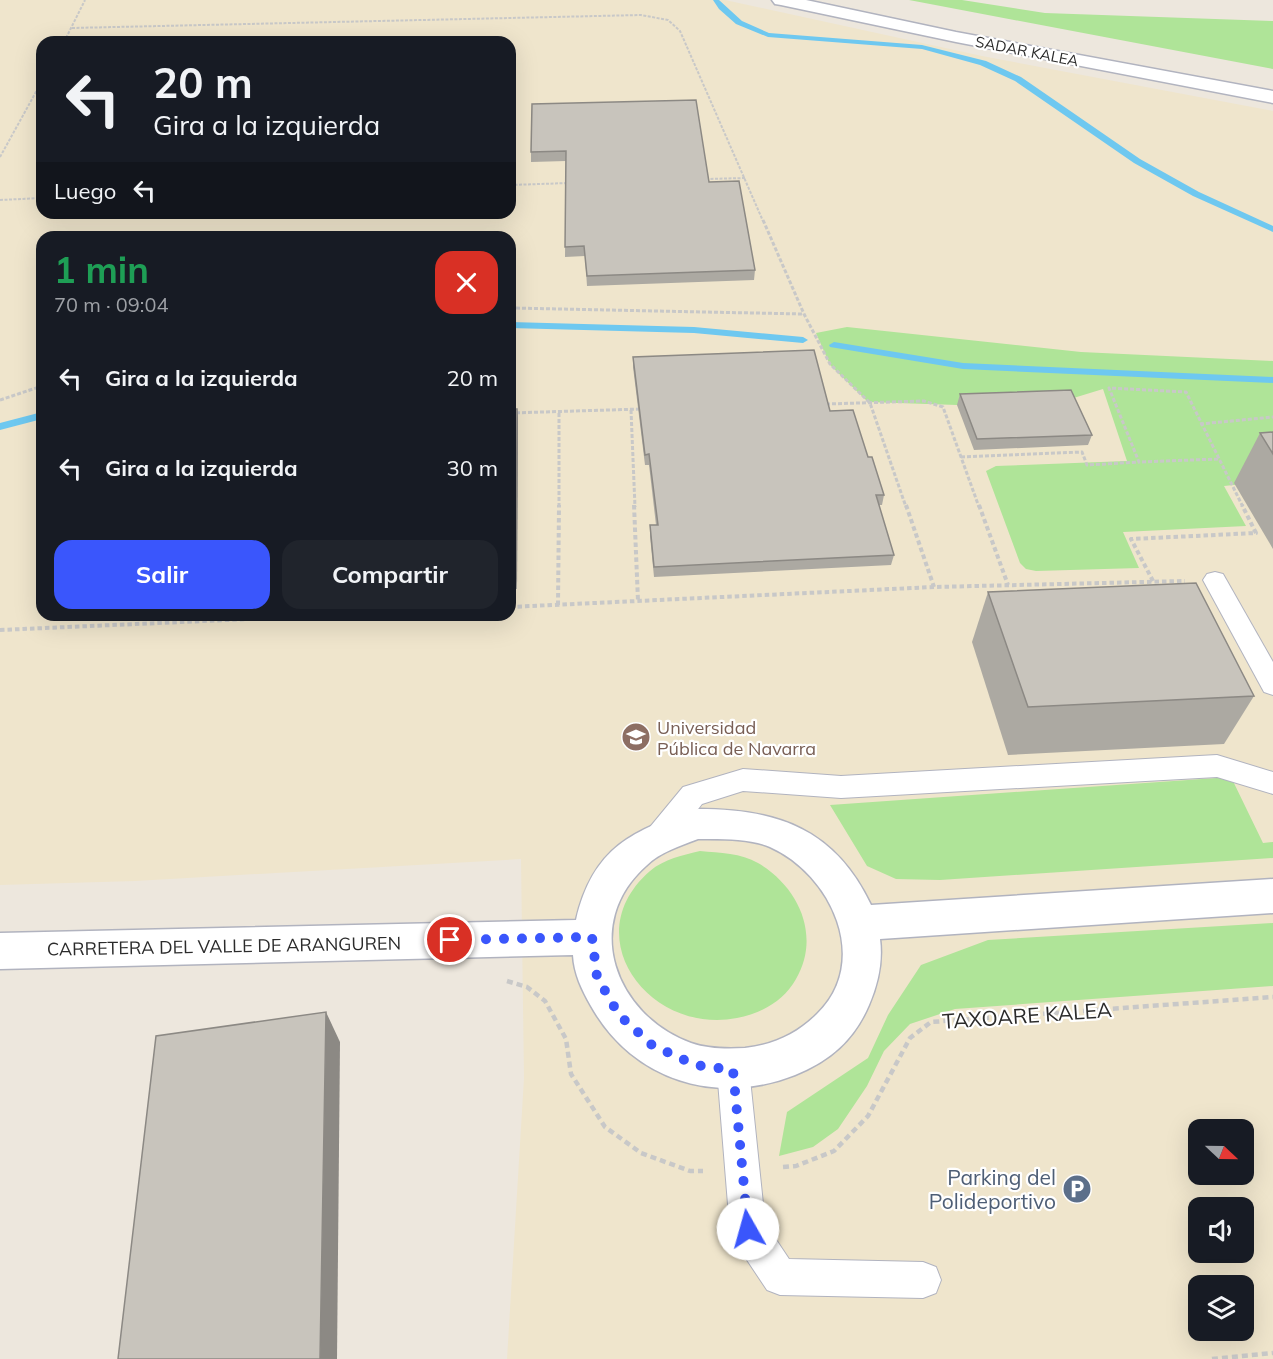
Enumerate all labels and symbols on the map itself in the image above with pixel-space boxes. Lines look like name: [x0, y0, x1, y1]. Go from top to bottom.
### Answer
street label: SADAR KALEA: [974, 32, 1080, 70]
place label: Universidad Pública de Navarra: [657, 716, 816, 760]
school or university icon: Universidad Pública de Navarra: [620, 721, 652, 753]
pin: [424, 914, 475, 965]
street label: CARRETERA DEL VALLE DE ARANGUREN: [47, 931, 401, 961]
street label: TAXOARE KALEA: [941, 996, 1113, 1034]
north arrow: [1188, 1119, 1254, 1185]
place label: Parking del Polideportivo: [929, 1164, 1056, 1214]
parking icon: Parking del Polideportivo: [1061, 1173, 1093, 1205]
position arrow: [716, 1197, 780, 1261]

